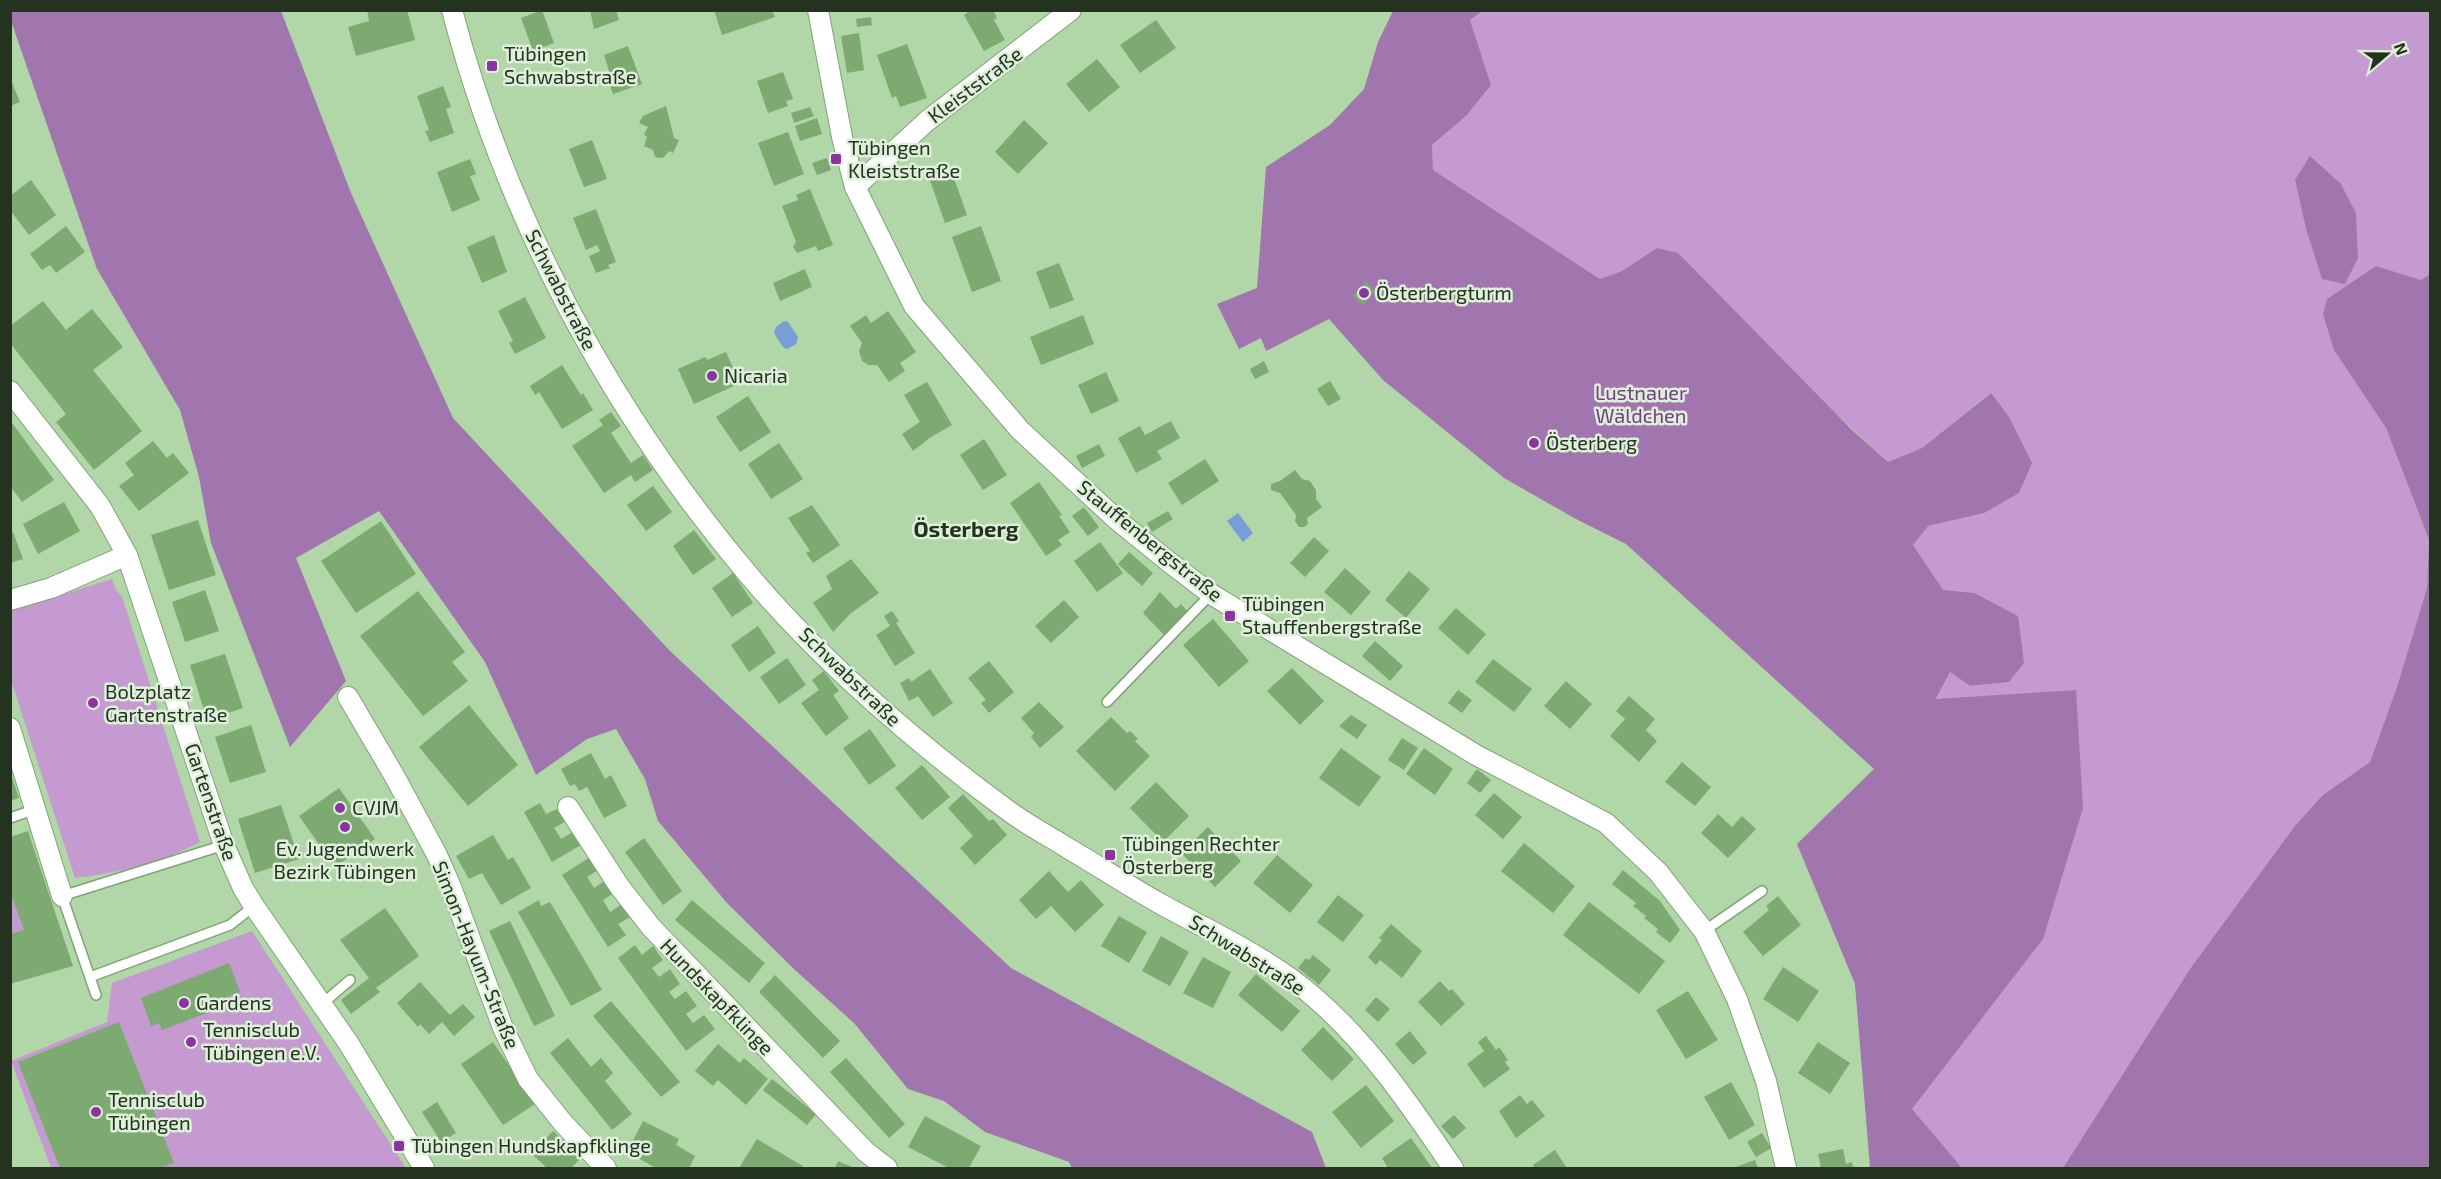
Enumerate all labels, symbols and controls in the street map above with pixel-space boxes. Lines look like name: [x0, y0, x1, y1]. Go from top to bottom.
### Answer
north arrow: [2357, 24, 2417, 84]
text: N: [2391, 40, 2412, 57]
place label: Tübingen Schwabstraße: [504, 41, 636, 88]
street label: Kleiststraße: [922, 41, 1026, 128]
marker: Tübingen Schwabstraße: [485, 59, 499, 73]
place label: Tübingen Kleiststraße: [848, 135, 960, 182]
marker: Tübingen Kleiststraße: [829, 152, 843, 166]
street label: Schwabstraße: [521, 225, 603, 354]
place label: Österbergturm: [1376, 280, 1512, 304]
marker: Österbergturm: [1357, 286, 1371, 300]
place label: Nicaria: [724, 363, 788, 387]
marker: Nicaria: [705, 369, 719, 383]
park label: Lustnauer Wäldchen: [1595, 380, 1687, 427]
place label: Österberg: [1546, 430, 1637, 454]
marker: Österberg: [1527, 436, 1541, 450]
street label: Stauffenbergstraße: [1073, 474, 1228, 606]
district label: Österberg: [913, 515, 1019, 541]
place label: Tübingen Stauffenbergstraße: [1242, 591, 1422, 638]
marker: Tübingen Stauffenbergstraße: [1223, 609, 1237, 623]
street label: Schwabstraße: [795, 622, 907, 731]
place label: Bolzplatz Gartenstraße: [105, 679, 228, 726]
marker: Bolzplatz Gartenstraße: [86, 696, 100, 710]
street label: Gartenstraße: [181, 740, 243, 864]
place label: CVJM: [352, 795, 399, 819]
marker: CVJM: [333, 801, 347, 815]
marker: Ev. Jugendwerk Bezirk Tübingen: [338, 820, 352, 834]
place label: Tübingen Rechter Österberg: [1122, 831, 1280, 878]
place label: Ev. Jugendwerk Bezirk Tübingen: [274, 836, 416, 883]
marker: Tübingen Rechter Österberg: [1103, 848, 1117, 862]
street label: Simon-Hayum-Straße: [428, 857, 526, 1052]
street label: Schwabstraße: [1185, 909, 1310, 999]
street label: Hundskapfklinge: [656, 933, 779, 1060]
place label: Gardens: [196, 990, 271, 1014]
marker: Gardens: [177, 996, 191, 1010]
place label: Tennisclub Tübingen e.V.: [203, 1017, 320, 1064]
marker: Tennisclub Tübingen e.V.: [184, 1035, 198, 1049]
place label: Tennisclub Tübingen: [108, 1087, 205, 1134]
marker: Tennisclub Tübingen: [89, 1105, 103, 1119]
place label: Tübingen Hundskapfklinge: [411, 1133, 651, 1157]
marker: Tübingen Hundskapfklinge: [392, 1139, 406, 1153]

